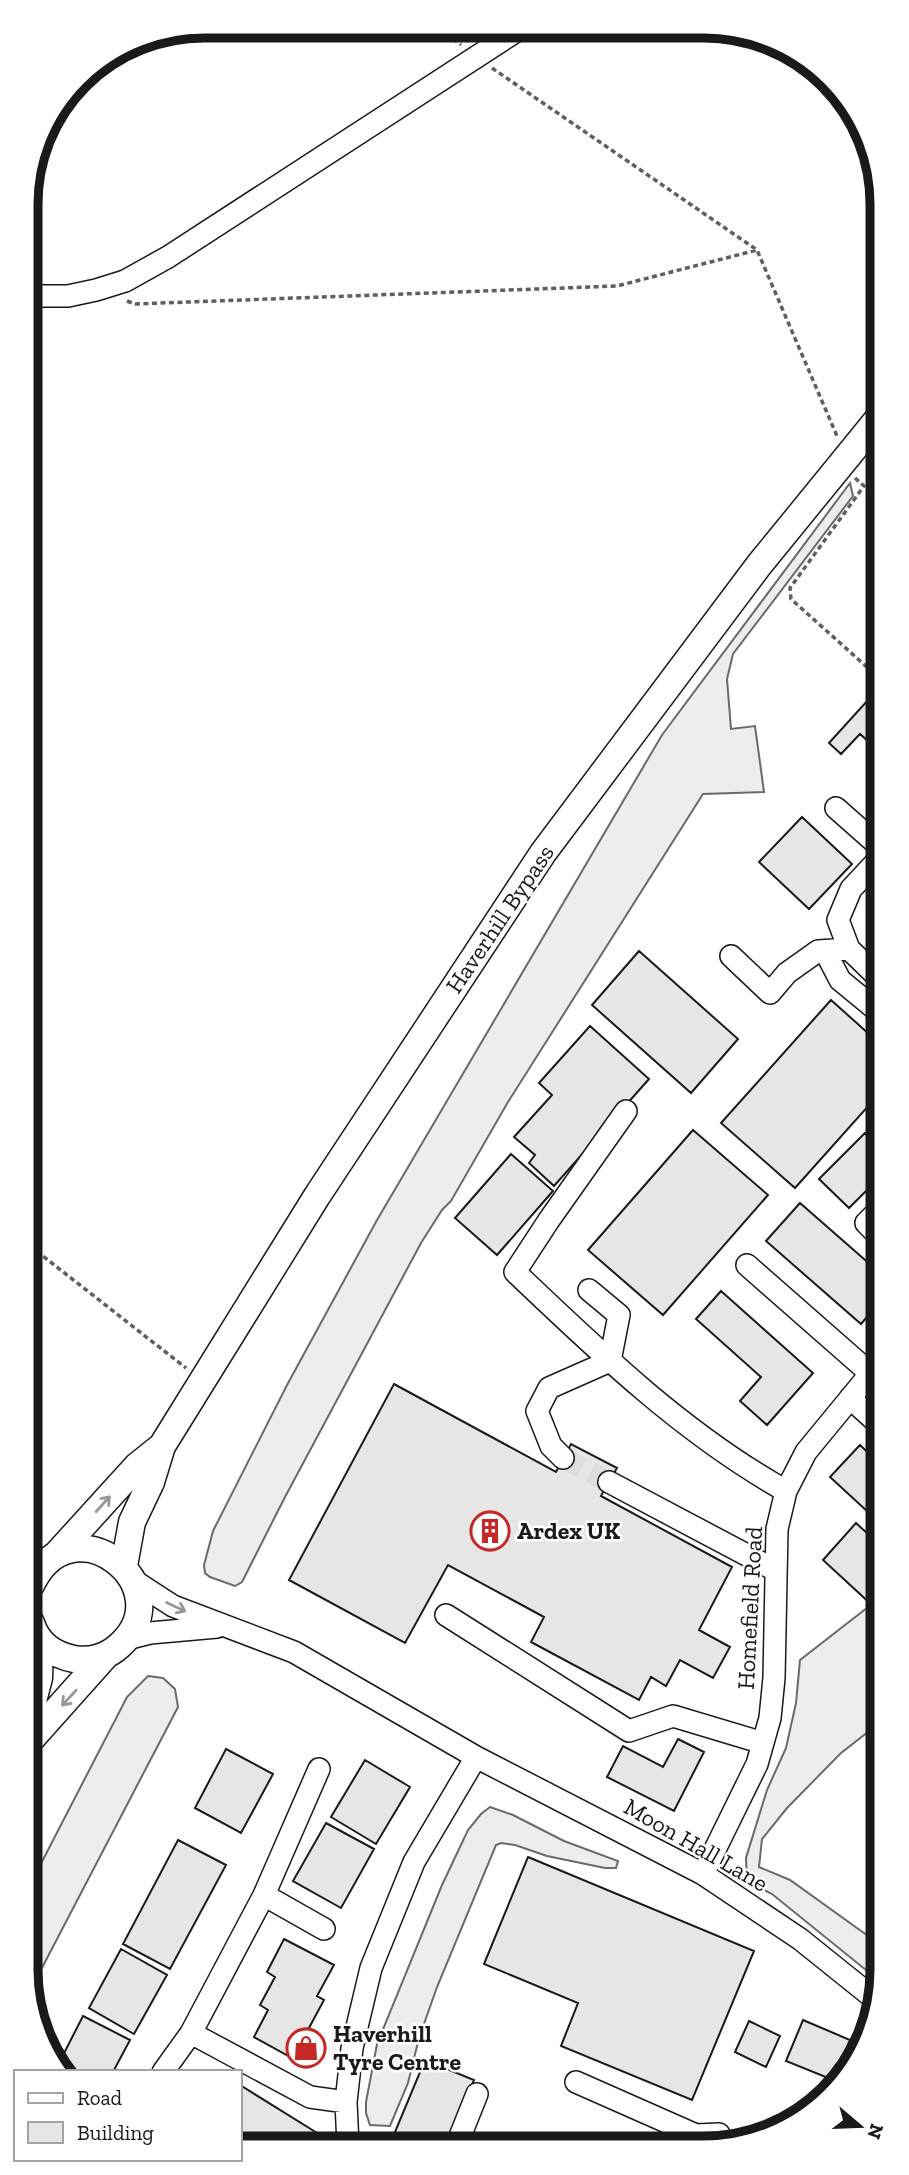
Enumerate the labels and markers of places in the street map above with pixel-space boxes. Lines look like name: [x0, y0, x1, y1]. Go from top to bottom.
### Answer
building icon: Ardex UK: [469, 1510, 511, 1552]
place label: Ardex UK: [517, 1516, 620, 1545]
place label: Haverhill Tyre Centre: [333, 2019, 461, 2076]
shop icon: Haverhill Tyre Centre: [285, 2027, 327, 2069]

